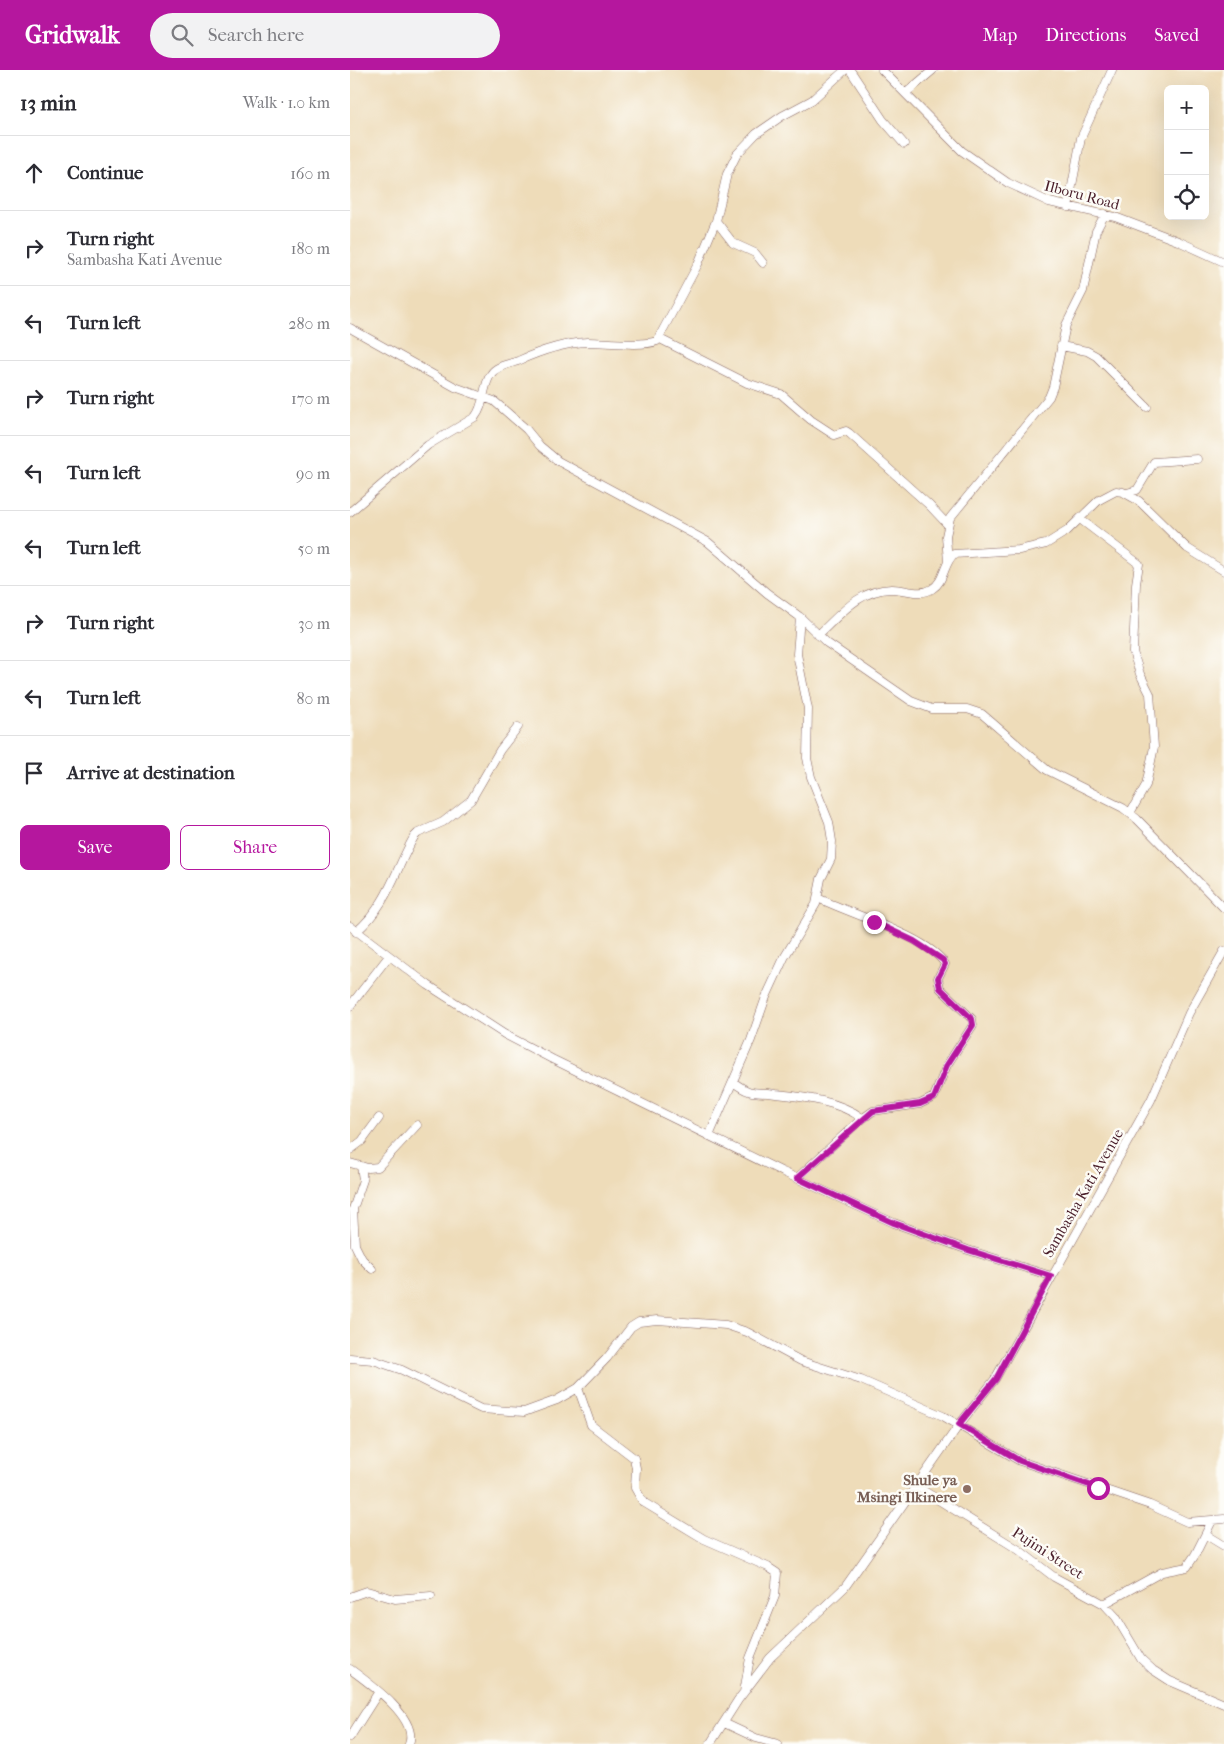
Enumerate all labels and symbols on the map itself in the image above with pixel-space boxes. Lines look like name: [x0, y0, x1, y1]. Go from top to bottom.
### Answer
street label: Ilboru Road: [1043, 176, 1122, 214]
route end: [863, 911, 886, 934]
street label: Sambasha Kati Avenue: [1039, 1125, 1127, 1260]
place label: Shule ya Msingi Ilkinere: [856, 1471, 958, 1506]
route start: [1087, 1477, 1110, 1500]
marker: Shule ya Msingi Ilkinere: [961, 1483, 973, 1495]
street label: Pujini Street: [1009, 1523, 1088, 1583]

